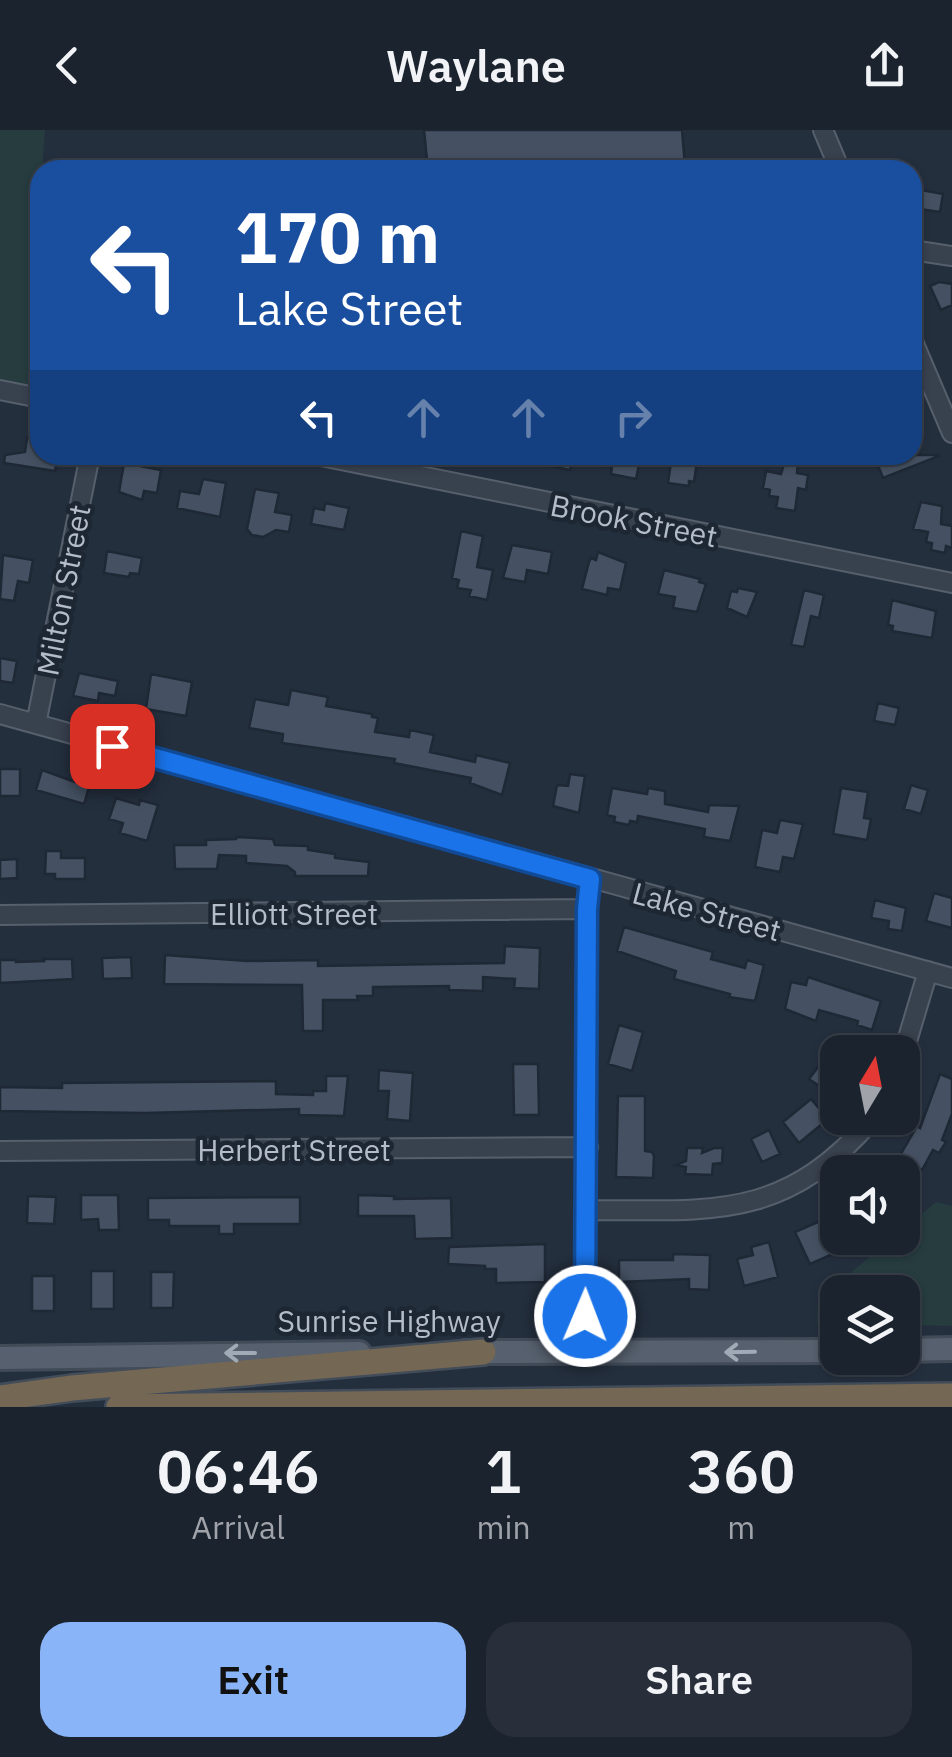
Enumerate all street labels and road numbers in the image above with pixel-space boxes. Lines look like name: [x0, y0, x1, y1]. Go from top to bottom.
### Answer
street label: Brook Street: [547, 485, 721, 555]
street label: Milton Street: [27, 501, 99, 679]
street label: Lake Street: [628, 872, 786, 950]
street label: Elliott Street: [210, 894, 378, 933]
street label: Herbert Street: [197, 1130, 391, 1169]
street label: Sunrise Highway: [277, 1301, 501, 1340]

